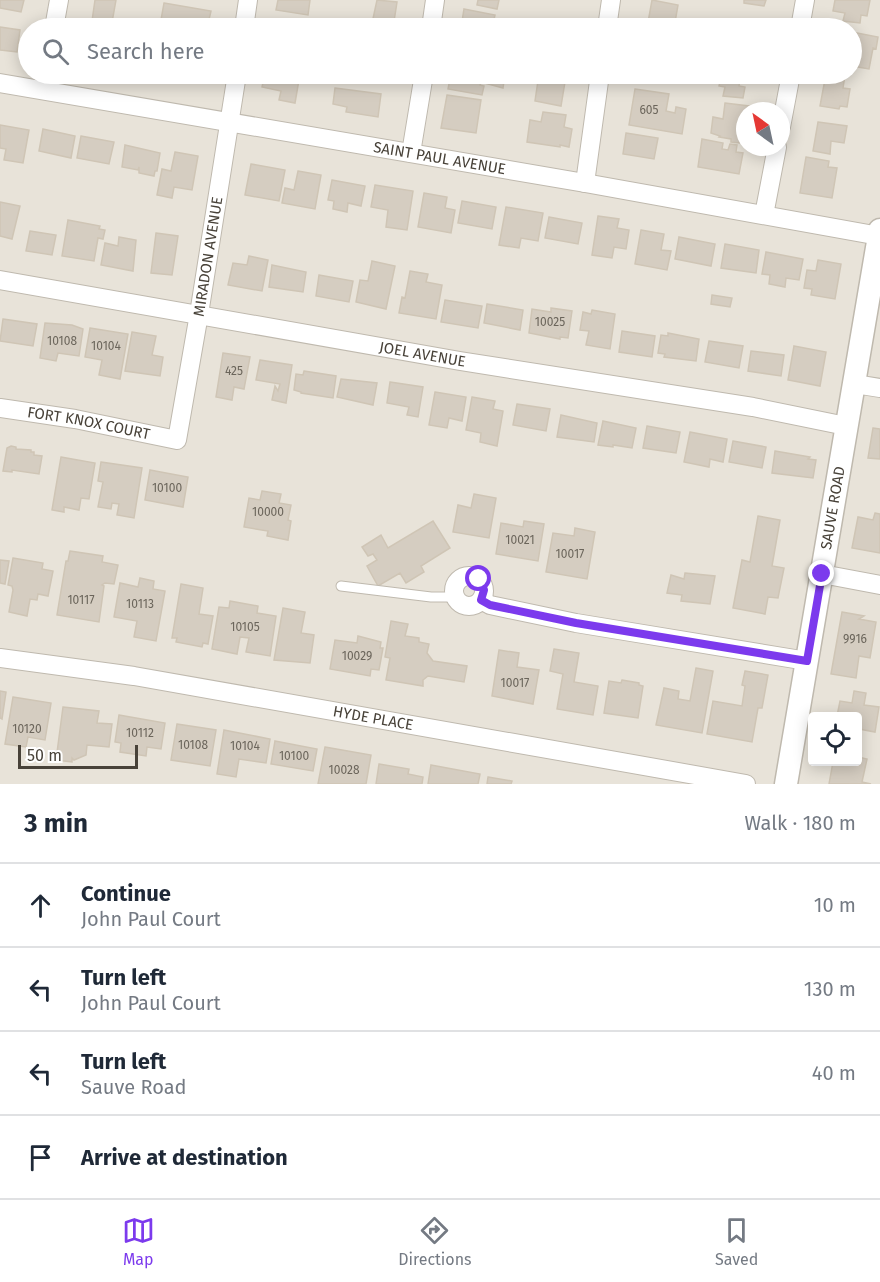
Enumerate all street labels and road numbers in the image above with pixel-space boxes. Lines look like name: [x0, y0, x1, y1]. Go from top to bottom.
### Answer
street label: SAINT PAUL AVENUE: [372, 138, 507, 178]
street label: MIRADON AVENUE: [190, 195, 226, 318]
street label: JOEL AVENUE: [378, 338, 467, 371]
street label: FORT KNOX COURT: [26, 403, 152, 443]
street label: SAUVE ROAD: [817, 465, 849, 551]
street label: HYDE PLACE: [332, 702, 415, 734]

